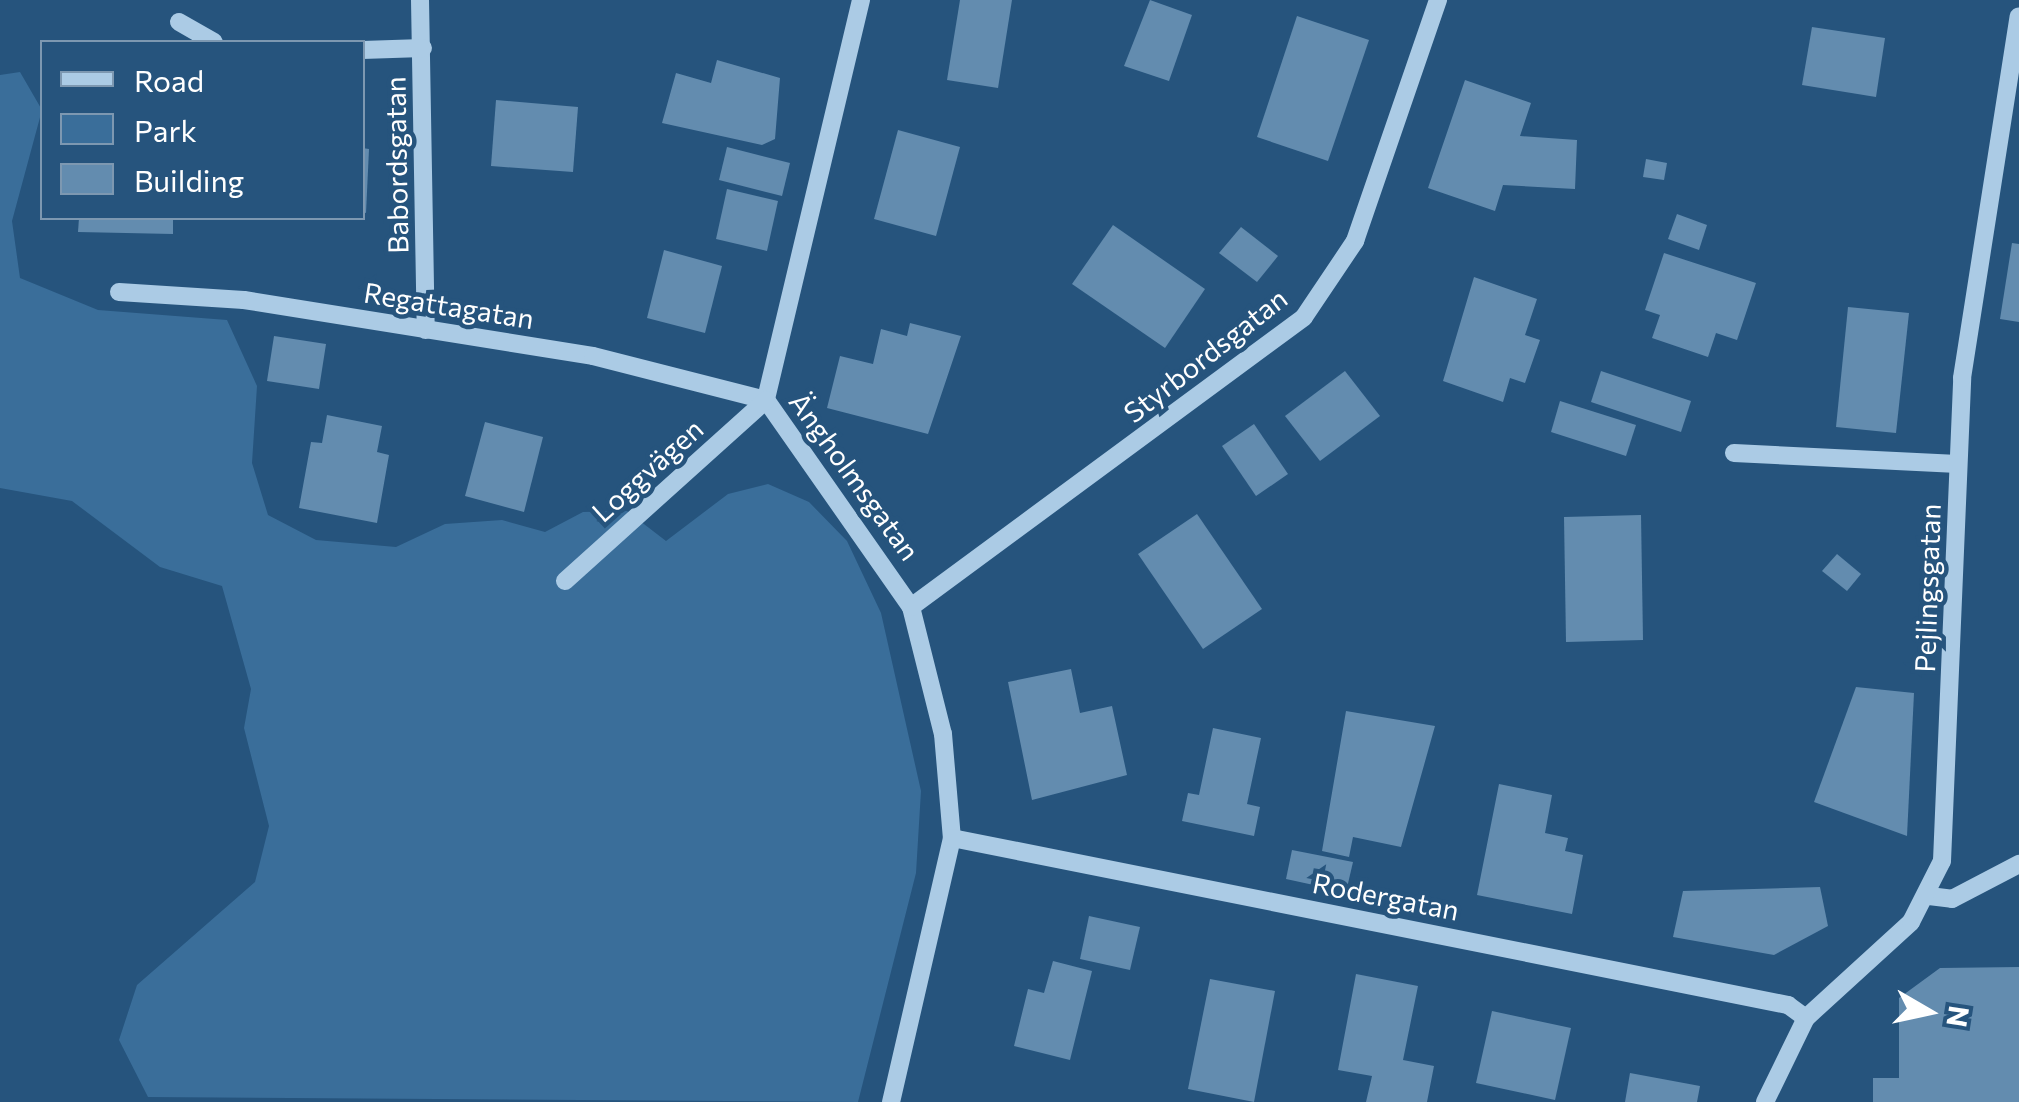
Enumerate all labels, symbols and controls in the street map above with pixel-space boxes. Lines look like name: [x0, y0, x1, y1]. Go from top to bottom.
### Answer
legend: [40, 40, 365, 220]
text: Road: [134, 61, 204, 98]
street label: Babordsgatan: [378, 76, 414, 254]
text: Park: [134, 111, 197, 148]
text: Building: [134, 161, 244, 198]
street label: Regattagatan: [362, 275, 536, 335]
street label: Styrbordsgatan: [1117, 281, 1293, 429]
street label: Ängholmsgatan: [783, 385, 927, 567]
street label: Loggvägen: [585, 412, 709, 528]
street label: Pejlingsgatan: [1907, 503, 1947, 673]
street label: Rodergatan: [1310, 865, 1462, 927]
north arrow: [1879, 962, 1979, 1062]
text: N: [1940, 1004, 1977, 1030]

